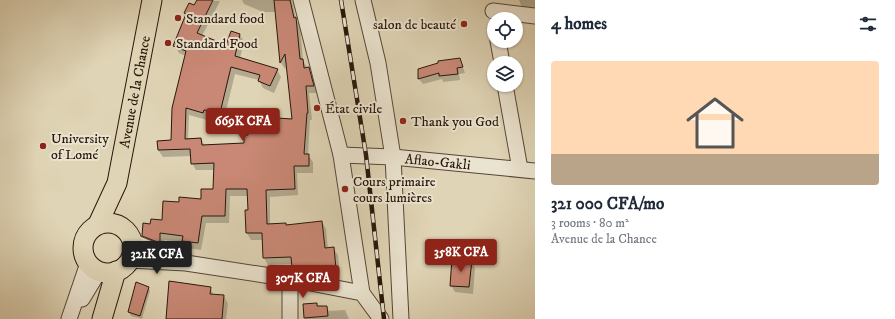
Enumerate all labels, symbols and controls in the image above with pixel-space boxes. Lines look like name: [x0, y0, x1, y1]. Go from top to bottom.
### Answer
place label: Standard food: [186, 10, 264, 28]
map controls: [487, 12, 523, 92]
button: locate: [487, 12, 523, 48]
marker: Standard food: [173, 13, 183, 23]
text: 4 homes: [551, 13, 607, 35]
icon: filters: [857, 13, 879, 35]
place label: salon de beauté: [373, 16, 456, 34]
marker: salon de beauté: [459, 19, 469, 29]
street label: Avenue de la Chance: [116, 34, 155, 150]
place label: Standard Food: [176, 35, 258, 53]
marker: Standard Food: [163, 38, 173, 48]
button: layers: [487, 56, 523, 92]
icon: home: [679, 87, 751, 159]
place label: État civile: [325, 100, 382, 118]
marker: État civile: [312, 103, 322, 113]
pin: 669K CFA: [202, 108, 284, 142]
text: 669K CFA: [215, 113, 271, 129]
place label: Thank you God: [411, 113, 499, 131]
marker: Thank you God: [398, 116, 408, 126]
place label: University of Lomé: [51, 130, 109, 164]
marker: University of Lomé: [38, 141, 48, 151]
street label: Aflao-Gakli: [404, 150, 472, 175]
place label: Cours primaire cours lumières: [353, 173, 436, 207]
marker: Cours primaire cours lumières: [340, 184, 350, 194]
text: 321 000 CFA/mo: [551, 193, 664, 215]
text: 3 rooms · 80 m²: [551, 215, 629, 231]
text: Avenue de la Chance: [551, 231, 657, 247]
pin: 358K CFA: [420, 239, 502, 273]
pin: 321K CFA: [116, 241, 198, 275]
text: 358K CFA: [434, 244, 488, 260]
text: 321K CFA: [131, 246, 183, 262]
pin: 307K CFA: [262, 265, 344, 299]
text: 307K CFA: [275, 270, 331, 286]

